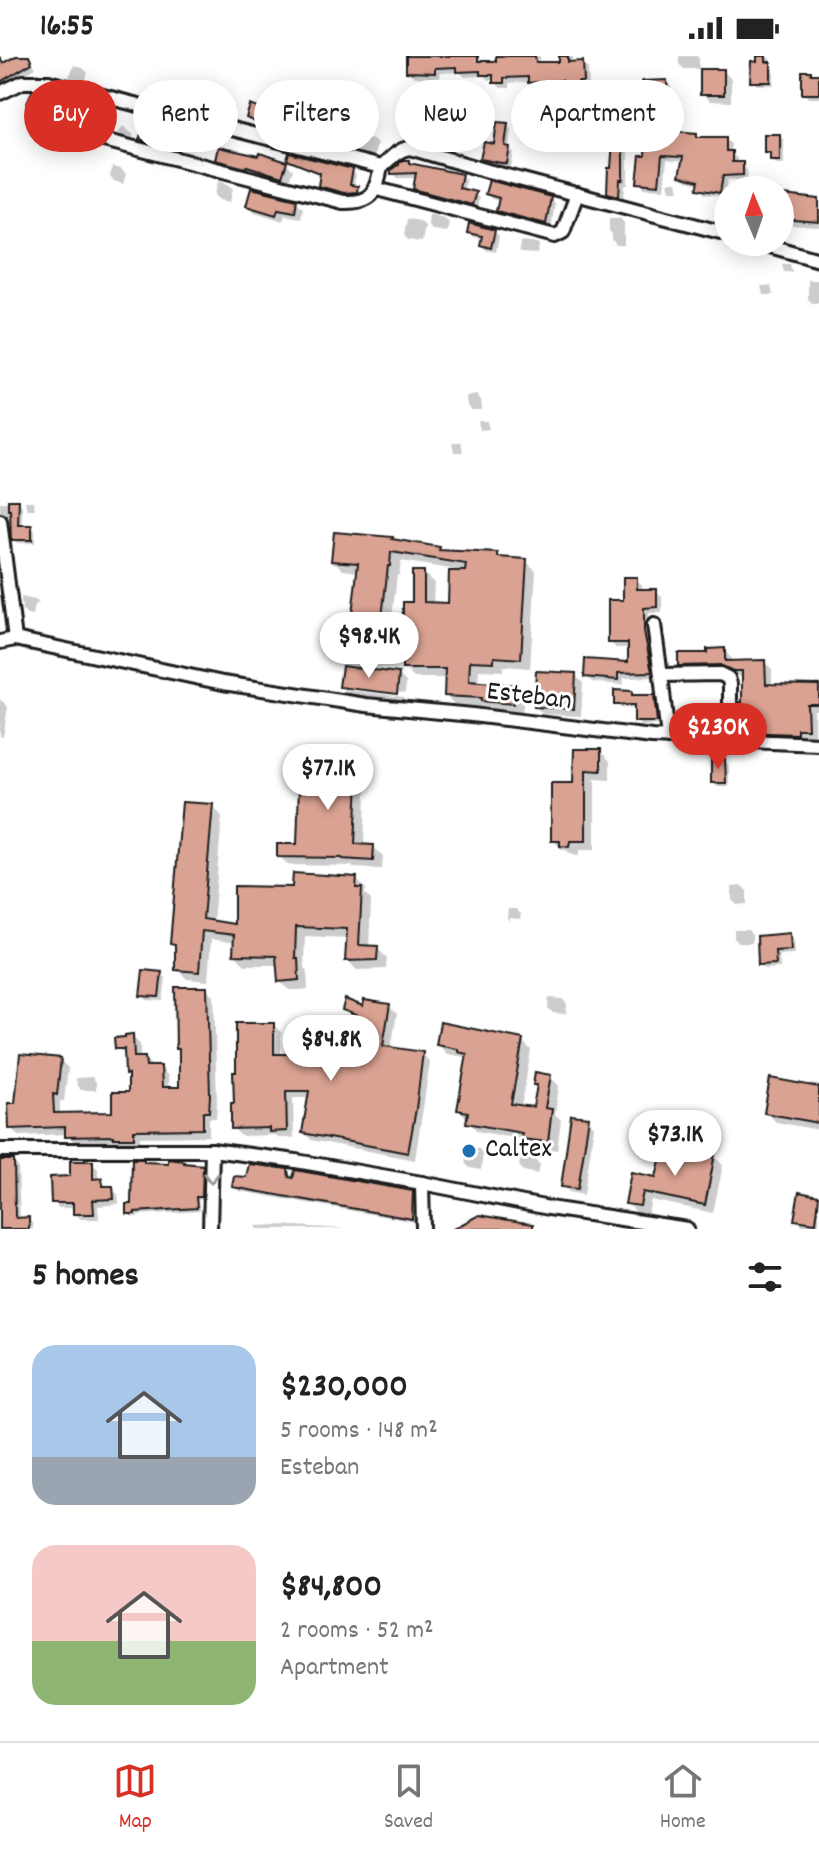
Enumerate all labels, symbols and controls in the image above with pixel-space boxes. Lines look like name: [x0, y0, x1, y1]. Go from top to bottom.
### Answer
text: 16:55: [40, 7, 94, 50]
chip: Buy: [24, 80, 117, 152]
chip: Rent: [133, 80, 238, 152]
chip: Filters: [254, 80, 379, 152]
chip: New: [395, 80, 495, 152]
chip: Apartment: [511, 80, 684, 152]
north arrow: [714, 176, 794, 256]
map controls: [714, 176, 794, 256]
pin: $98.4K: [304, 612, 434, 680]
text: $98.4K: [338, 619, 400, 656]
street label: Esteban: [484, 673, 574, 723]
pin: $230K: [662, 703, 774, 771]
text: $230K: [687, 710, 749, 747]
pin: $77.1K: [263, 744, 393, 812]
text: $77.1K: [300, 751, 356, 788]
pin: $84.8K: [266, 1015, 396, 1083]
text: $84.8K: [300, 1022, 362, 1059]
pin: $73.1K: [610, 1110, 740, 1178]
text: $73.1K: [647, 1117, 703, 1154]
place label: Caltex: [485, 1131, 552, 1171]
marker: Caltex: [460, 1142, 478, 1160]
one-way arrow: [202, 1172, 220, 1185]
text: 5 homes: [32, 1253, 139, 1302]
icon: filters: [743, 1255, 787, 1299]
text: $230,000: [280, 1364, 408, 1413]
icon: home: [96, 1377, 192, 1473]
text: 5 rooms · 148 m²: [280, 1413, 438, 1450]
text: Esteban: [280, 1450, 359, 1487]
text: $84,800: [280, 1564, 382, 1613]
icon: home: [96, 1577, 192, 1673]
text: 2 rooms · 52 m²: [280, 1613, 433, 1650]
text: Apartment: [280, 1650, 389, 1687]
tab: Map: [113, 1759, 157, 1838]
tab: Saved: [384, 1759, 433, 1838]
tab: Home: [660, 1759, 706, 1838]

